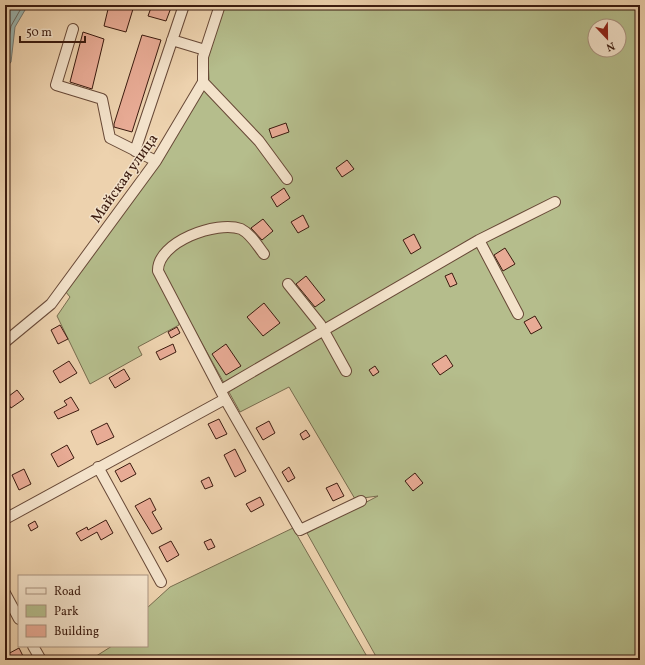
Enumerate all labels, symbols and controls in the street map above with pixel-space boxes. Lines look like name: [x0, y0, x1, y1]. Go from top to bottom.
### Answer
scale bar: [20, 18, 85, 44]
north arrow: [587, 18, 627, 58]
text: 50 m: [26, 25, 52, 41]
text: N: [604, 37, 617, 54]
street label: Майская улица: [87, 130, 164, 228]
legend: [18, 575, 148, 647]
text: Road: [54, 584, 81, 600]
text: Park: [54, 604, 79, 620]
text: Building: [54, 624, 99, 640]

